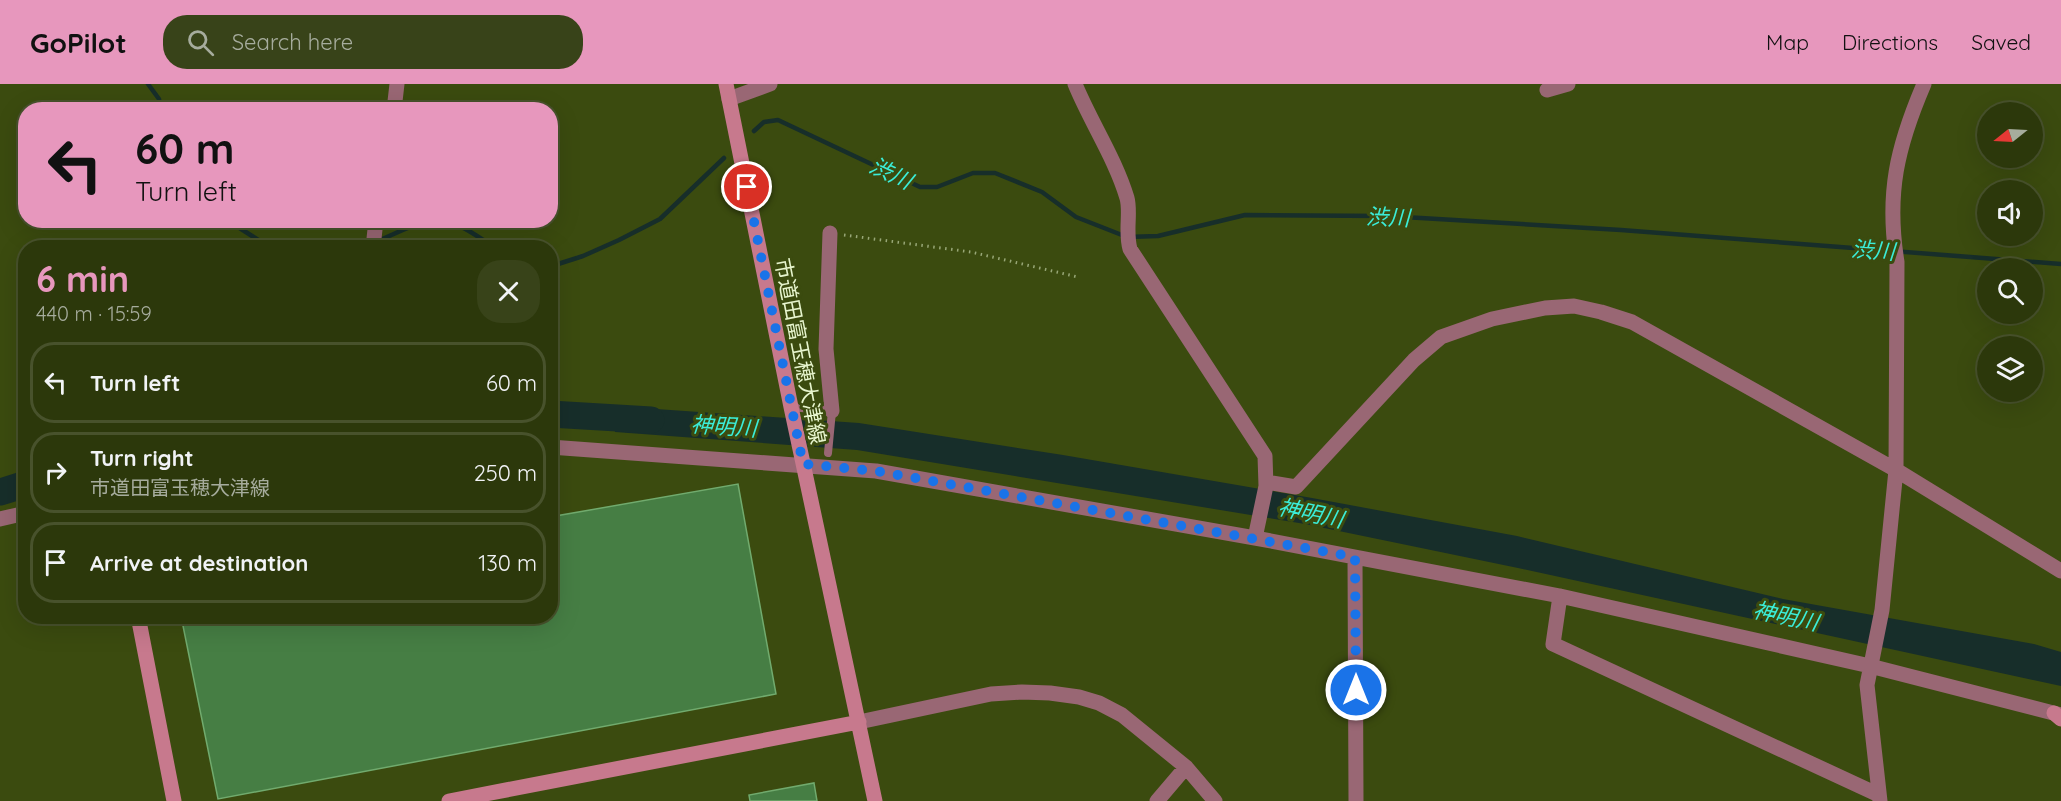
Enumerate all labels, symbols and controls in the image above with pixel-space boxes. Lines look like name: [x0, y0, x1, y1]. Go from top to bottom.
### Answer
search box: [163, 15, 583, 69]
text: GoPilot: [30, 25, 127, 60]
icon: search: [184, 26, 217, 59]
text: Search here: [232, 28, 353, 56]
text: Map: [1766, 29, 1809, 55]
text: Directions: [1842, 29, 1938, 55]
text: Saved: [1971, 29, 2031, 55]
north arrow: [1977, 102, 2043, 168]
map controls: [1977, 102, 2043, 402]
text: 60 m: [135, 122, 235, 175]
icon: left: [36, 126, 114, 204]
water label: 渋川: [865, 151, 919, 196]
pin: [721, 161, 772, 212]
icon: arrive: [730, 170, 763, 203]
text: Turn left: [135, 174, 237, 208]
button: sound: [1977, 180, 2043, 246]
water label: 渋川: [1366, 202, 1412, 232]
water label: 渋川: [1850, 234, 1898, 266]
text: 6 min: [36, 256, 129, 301]
street label: 市道田富玉穂大津線: [770, 256, 832, 446]
button: search: [1977, 258, 2043, 324]
button: close: [477, 260, 540, 323]
text: 440 m · 15:59: [36, 301, 152, 326]
button: layers: [1977, 336, 2043, 402]
icon: left: [39, 366, 72, 399]
text: Turn left: [90, 369, 180, 397]
text: 60 m: [486, 369, 537, 397]
water label: 神明川: [690, 410, 760, 442]
text: Turn right: [90, 444, 194, 472]
icon: right: [39, 456, 72, 489]
text: 250 m: [474, 459, 537, 487]
text: 市道田富玉穂大津線: [90, 475, 270, 500]
water label: 神明川: [1276, 492, 1348, 534]
icon: arrive: [39, 546, 72, 579]
text: Arrive at destination: [90, 549, 308, 577]
text: 130 m: [478, 549, 537, 577]
water label: 神明川: [1751, 595, 1823, 637]
position arrow: [1324, 658, 1388, 722]

